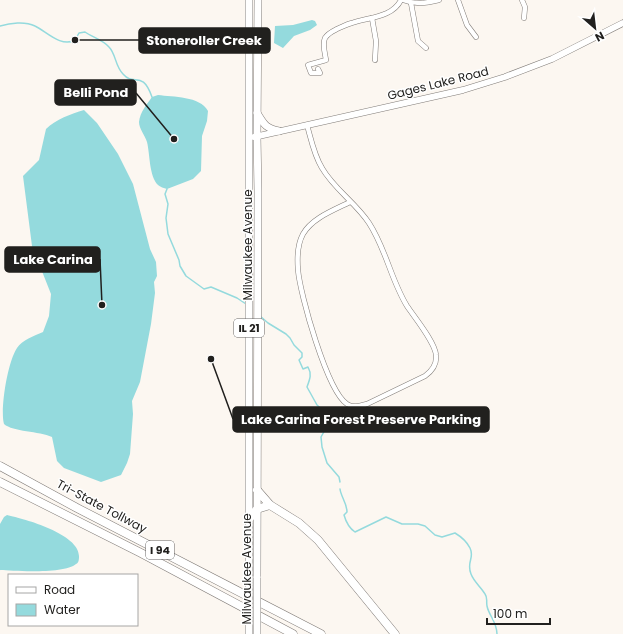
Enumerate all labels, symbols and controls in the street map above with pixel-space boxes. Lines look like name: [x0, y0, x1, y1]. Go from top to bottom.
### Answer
north arrow: [575, 8, 615, 48]
callout: Stoneroller Creek: [139, 28, 270, 53]
text: N: [592, 28, 607, 46]
text: Stoneroller Creek: [146, 31, 262, 50]
street label: Gages Lake Road: [386, 62, 490, 104]
callout: Belli Pond: [55, 80, 136, 105]
text: Belli Pond: [64, 83, 129, 102]
street label: Milwaukee Avenue: [239, 189, 256, 301]
callout: Lake Carina: [5, 247, 100, 272]
text: Lake Carina: [13, 250, 93, 269]
road number: IL 21: [234, 319, 264, 337]
callout: Lake Carina Forest Preserve Parking: [233, 407, 489, 432]
text: Lake Carina Forest Preserve Parking: [241, 410, 481, 429]
street label: Tri-State Tollway: [54, 475, 150, 537]
street label: Milwaukee Avenue: [238, 513, 255, 625]
road number: I 94: [146, 541, 174, 559]
legend: [8, 574, 138, 626]
text: Road: [44, 581, 75, 598]
scale bar: [487, 600, 550, 626]
text: Water: [44, 601, 81, 618]
text: 100 m: [493, 605, 527, 622]

